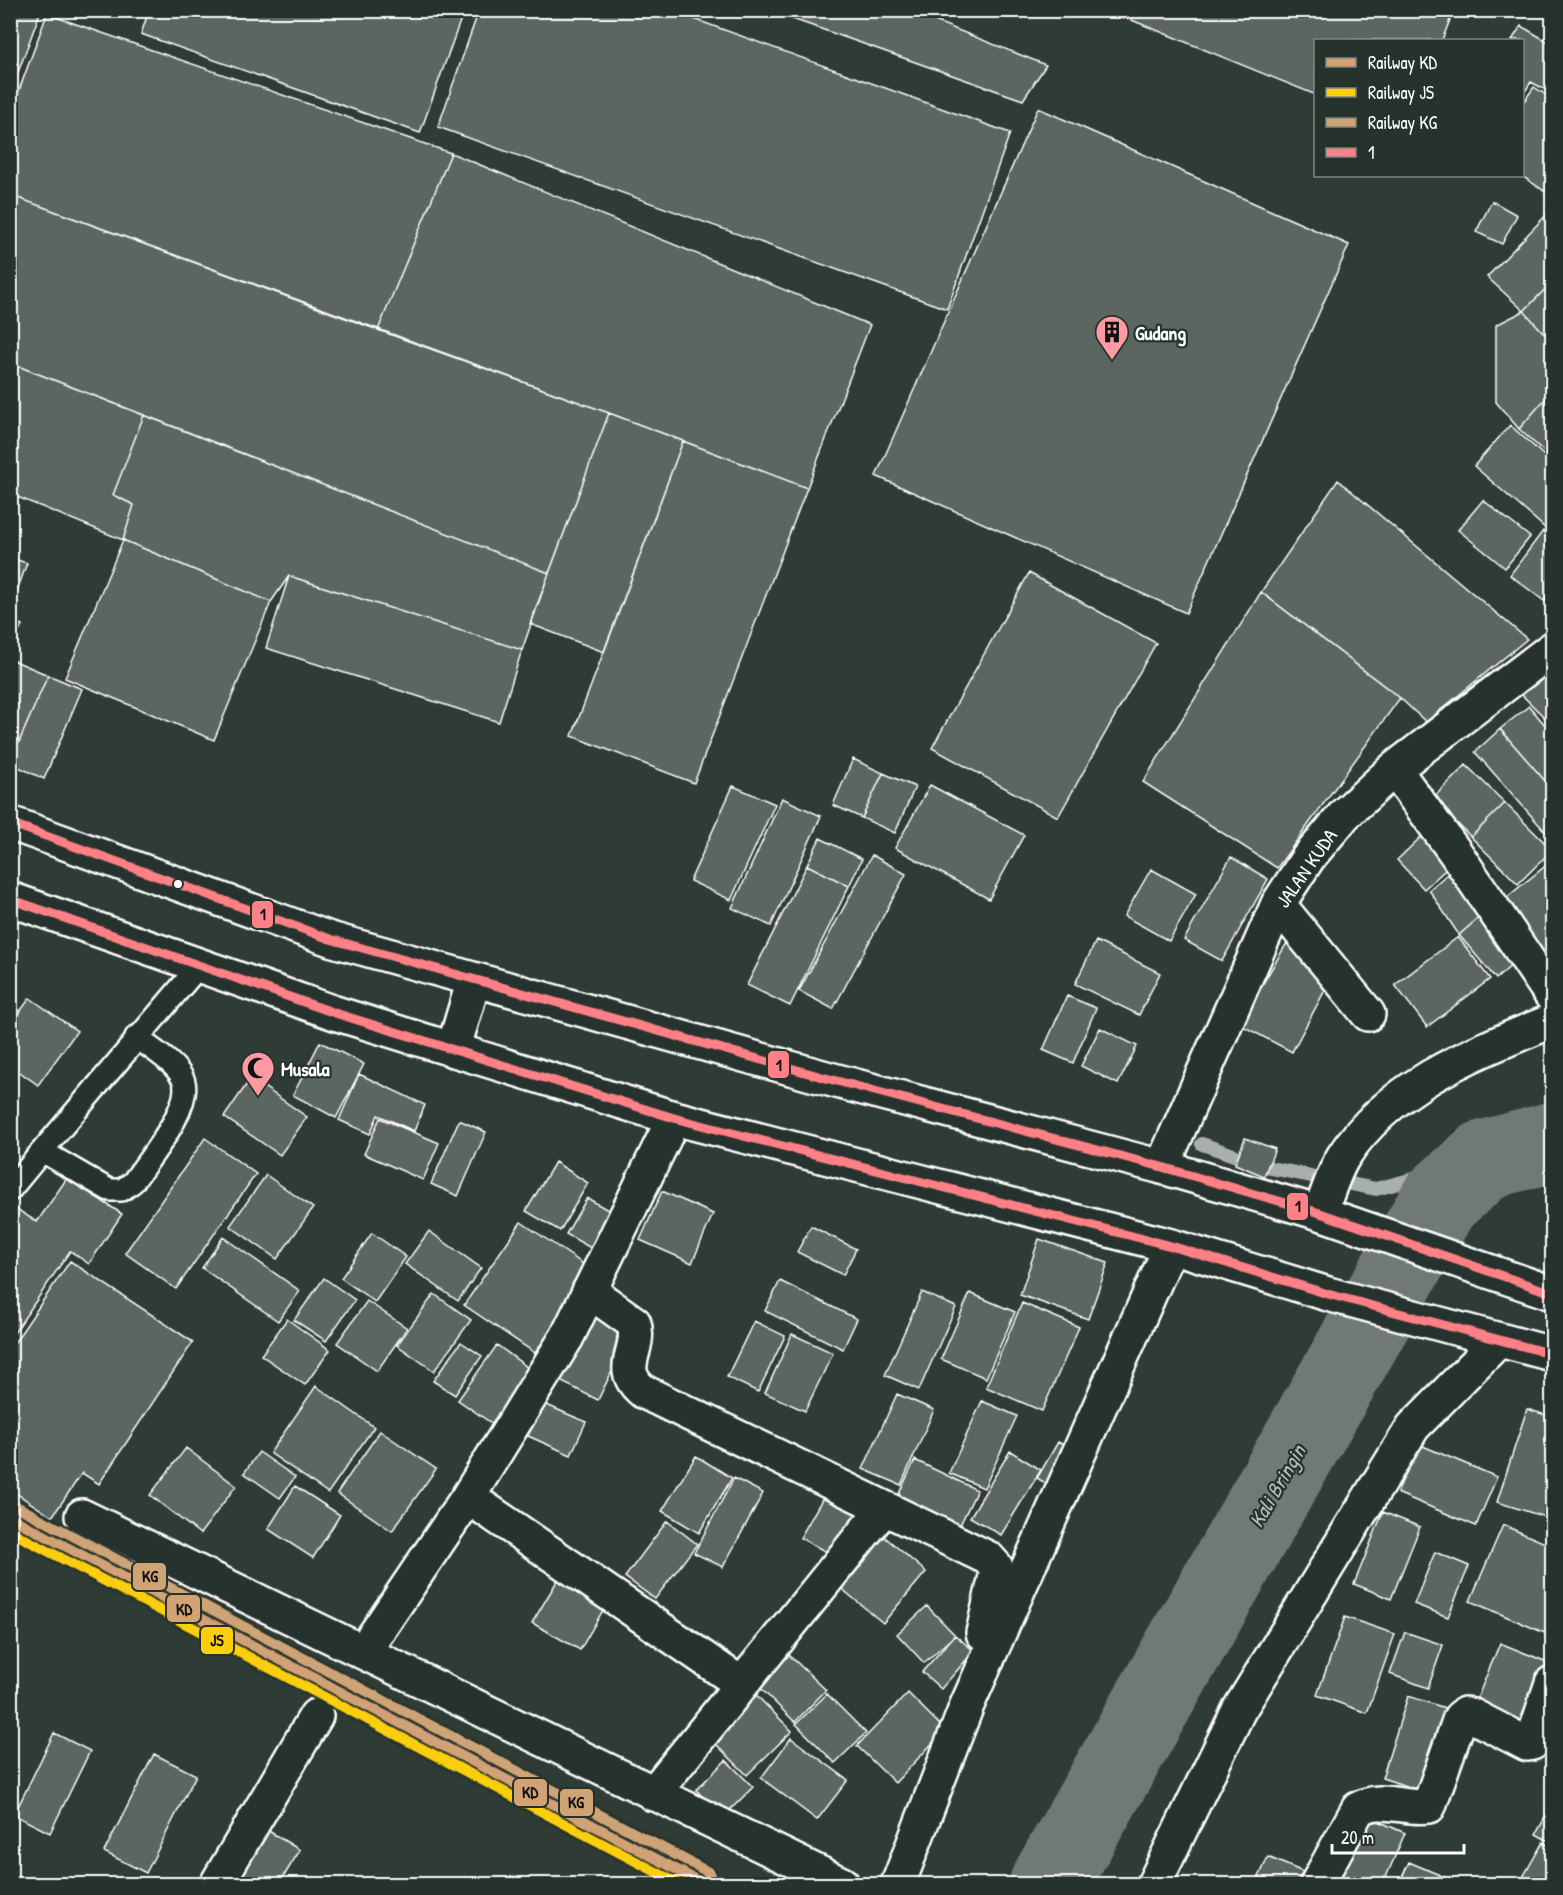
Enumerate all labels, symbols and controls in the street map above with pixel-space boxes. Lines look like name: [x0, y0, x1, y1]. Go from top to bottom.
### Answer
legend: [1314, 39, 1524, 177]
text: Railway KD: [1368, 50, 1438, 75]
text: Railway JS: [1368, 80, 1434, 105]
text: Railway KG: [1368, 110, 1438, 135]
text: 1: [1368, 140, 1375, 165]
building icon: Gudang: [1094, 314, 1130, 361]
place label: Gudang: [1135, 319, 1186, 347]
street label: JALAN KUDA: [1269, 823, 1343, 913]
unlabelled marker: [172, 878, 184, 890]
line badge: 1: [251, 900, 274, 929]
text: 1: [260, 903, 266, 925]
mosque icon: Musala: [240, 1050, 276, 1097]
line badge: 1: [767, 1050, 790, 1079]
text: 1: [776, 1054, 782, 1076]
place label: Musala: [281, 1055, 330, 1082]
line badge: 1: [1286, 1192, 1309, 1221]
text: 1: [1295, 1195, 1301, 1217]
water label: Kali Bringin: [1242, 1438, 1313, 1533]
line badge: KG: [132, 1562, 167, 1591]
text: KG: [142, 1565, 158, 1587]
line badge: KD: [166, 1594, 201, 1623]
text: KD: [176, 1598, 192, 1620]
line badge: JS: [200, 1626, 234, 1655]
text: JS: [210, 1629, 224, 1651]
line badge: KD: [513, 1778, 548, 1807]
text: KD: [522, 1781, 538, 1803]
line badge: KG: [559, 1788, 594, 1817]
text: KG: [568, 1791, 584, 1813]
scale bar: [1332, 1817, 1464, 1855]
text: 20 m: [1341, 1825, 1374, 1850]

